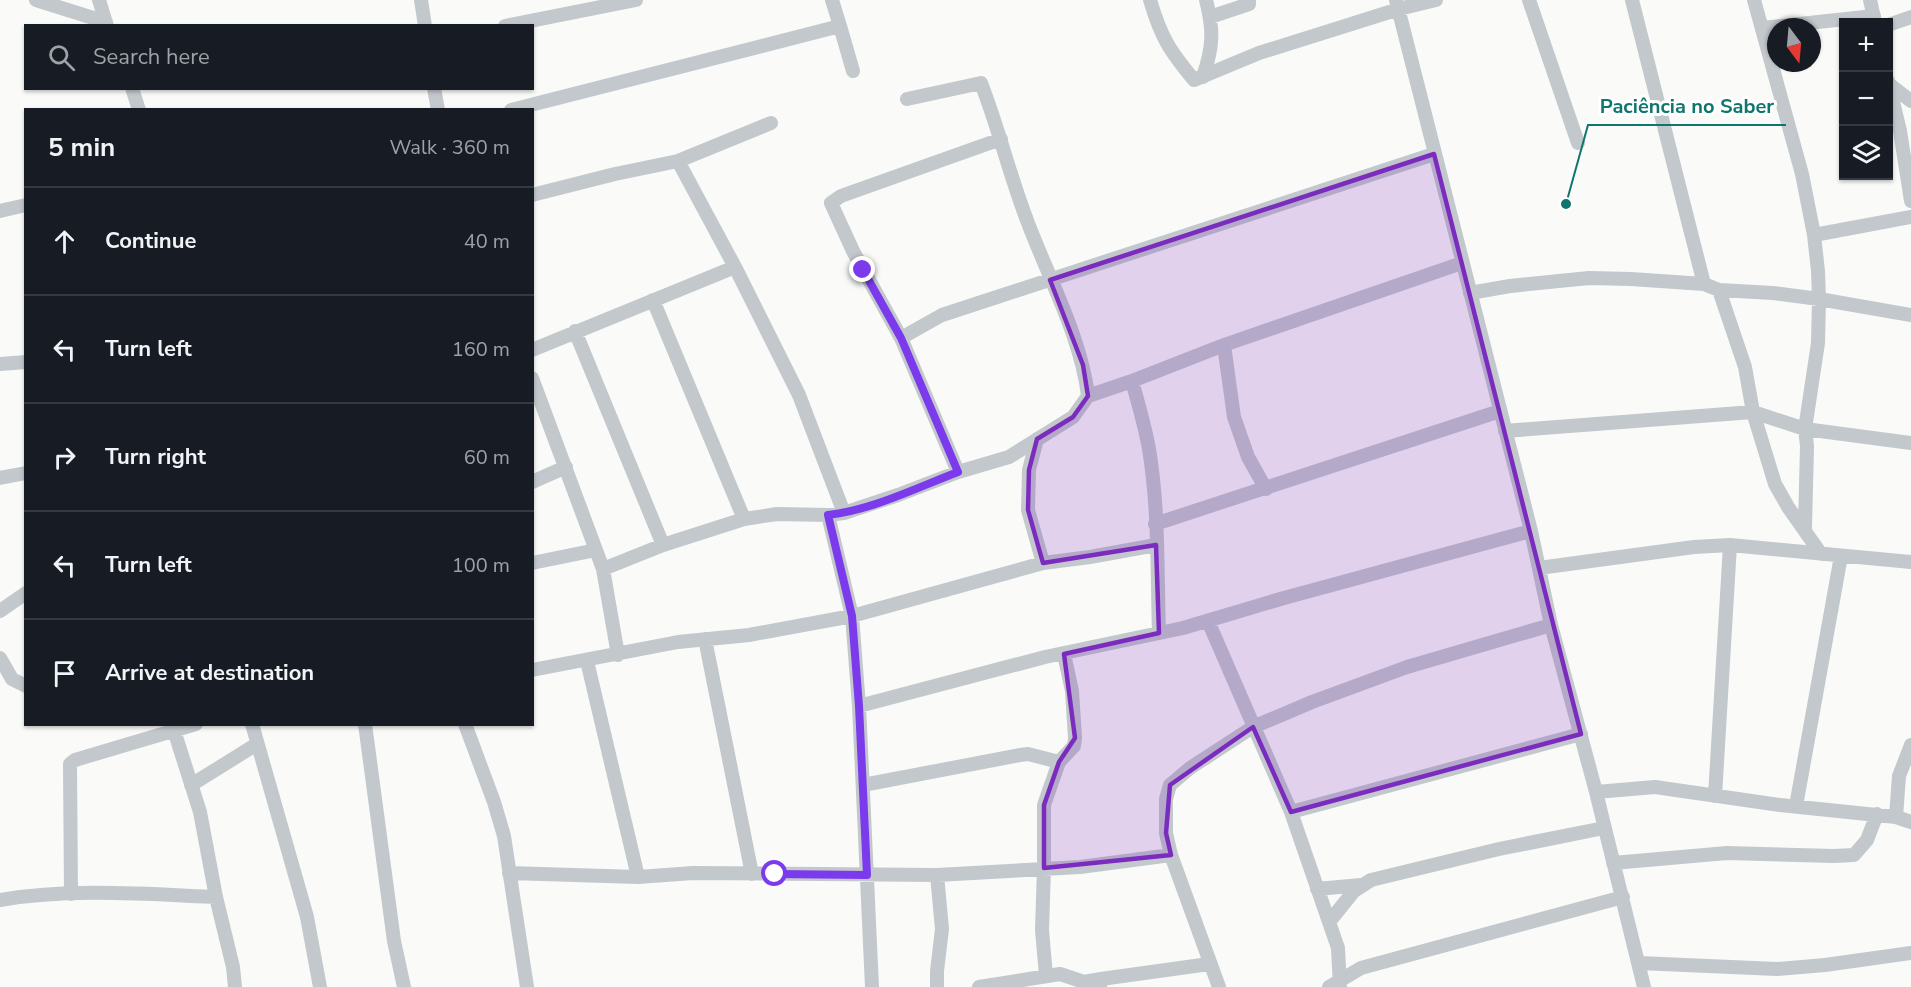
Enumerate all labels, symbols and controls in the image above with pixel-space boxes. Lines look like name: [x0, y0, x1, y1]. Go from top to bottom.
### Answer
north arrow: [1767, 18, 1821, 72]
map controls: [1839, 18, 1893, 180]
button: +: [1839, 18, 1893, 72]
search box: [24, 24, 534, 90]
icon: search: [45, 41, 78, 74]
text: Search here: [93, 42, 210, 72]
button: −: [1839, 72, 1893, 126]
callout: Paciência no Saber: [1588, 87, 1786, 125]
text: Paciência no Saber: [1600, 93, 1774, 120]
button: layers: [1839, 126, 1893, 180]
text: 5 min: [48, 130, 115, 165]
text: Walk · 360 m: [390, 134, 510, 161]
icon: ahead: [48, 225, 81, 258]
text: Continue: [105, 226, 196, 256]
text: 40 m: [464, 228, 510, 255]
route end: [849, 256, 875, 282]
icon: left: [48, 333, 81, 366]
text: Turn left: [105, 334, 192, 364]
text: 160 m: [452, 336, 510, 363]
icon: right: [48, 441, 81, 474]
text: Turn right: [105, 442, 206, 472]
text: 60 m: [464, 444, 510, 471]
icon: left: [48, 549, 81, 582]
text: Turn left: [105, 550, 192, 580]
text: 100 m: [452, 552, 510, 579]
icon: arrive: [48, 657, 81, 690]
text: Arrive at destination: [105, 658, 314, 688]
route start: [761, 860, 787, 886]

